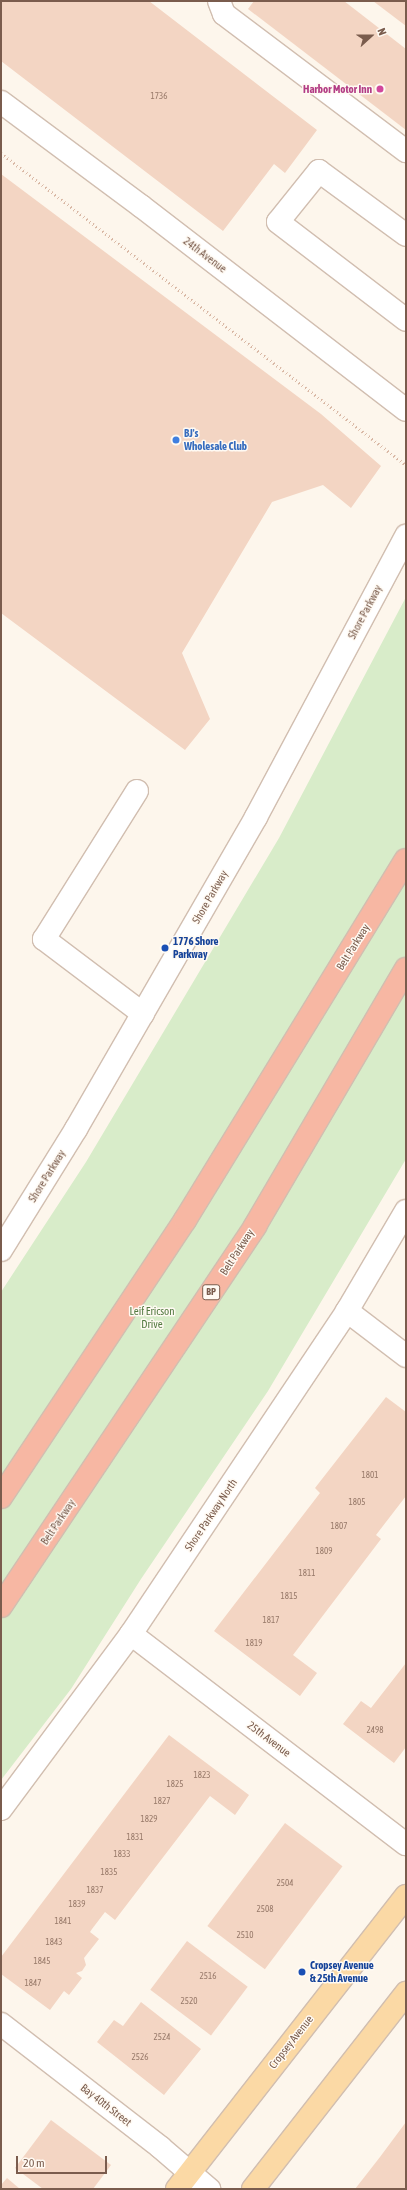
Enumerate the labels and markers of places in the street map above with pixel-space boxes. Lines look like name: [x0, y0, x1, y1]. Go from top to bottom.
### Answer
place label: Harbor Motor Inn: [303, 82, 372, 96]
marker: Harbor Motor Inn: [375, 84, 385, 94]
place label: BJ's Wholesale Club: [184, 427, 247, 453]
marker: BJ's Wholesale Club: [171, 435, 181, 445]
place label: 1776 Shore Parkway: [173, 935, 219, 961]
marker: 1776 Shore Parkway: [160, 943, 170, 953]
place label: Cropsey Avenue & 25th Avenue: [310, 1959, 374, 1985]
marker: Cropsey Avenue & 25th Avenue: [297, 1967, 307, 1977]

